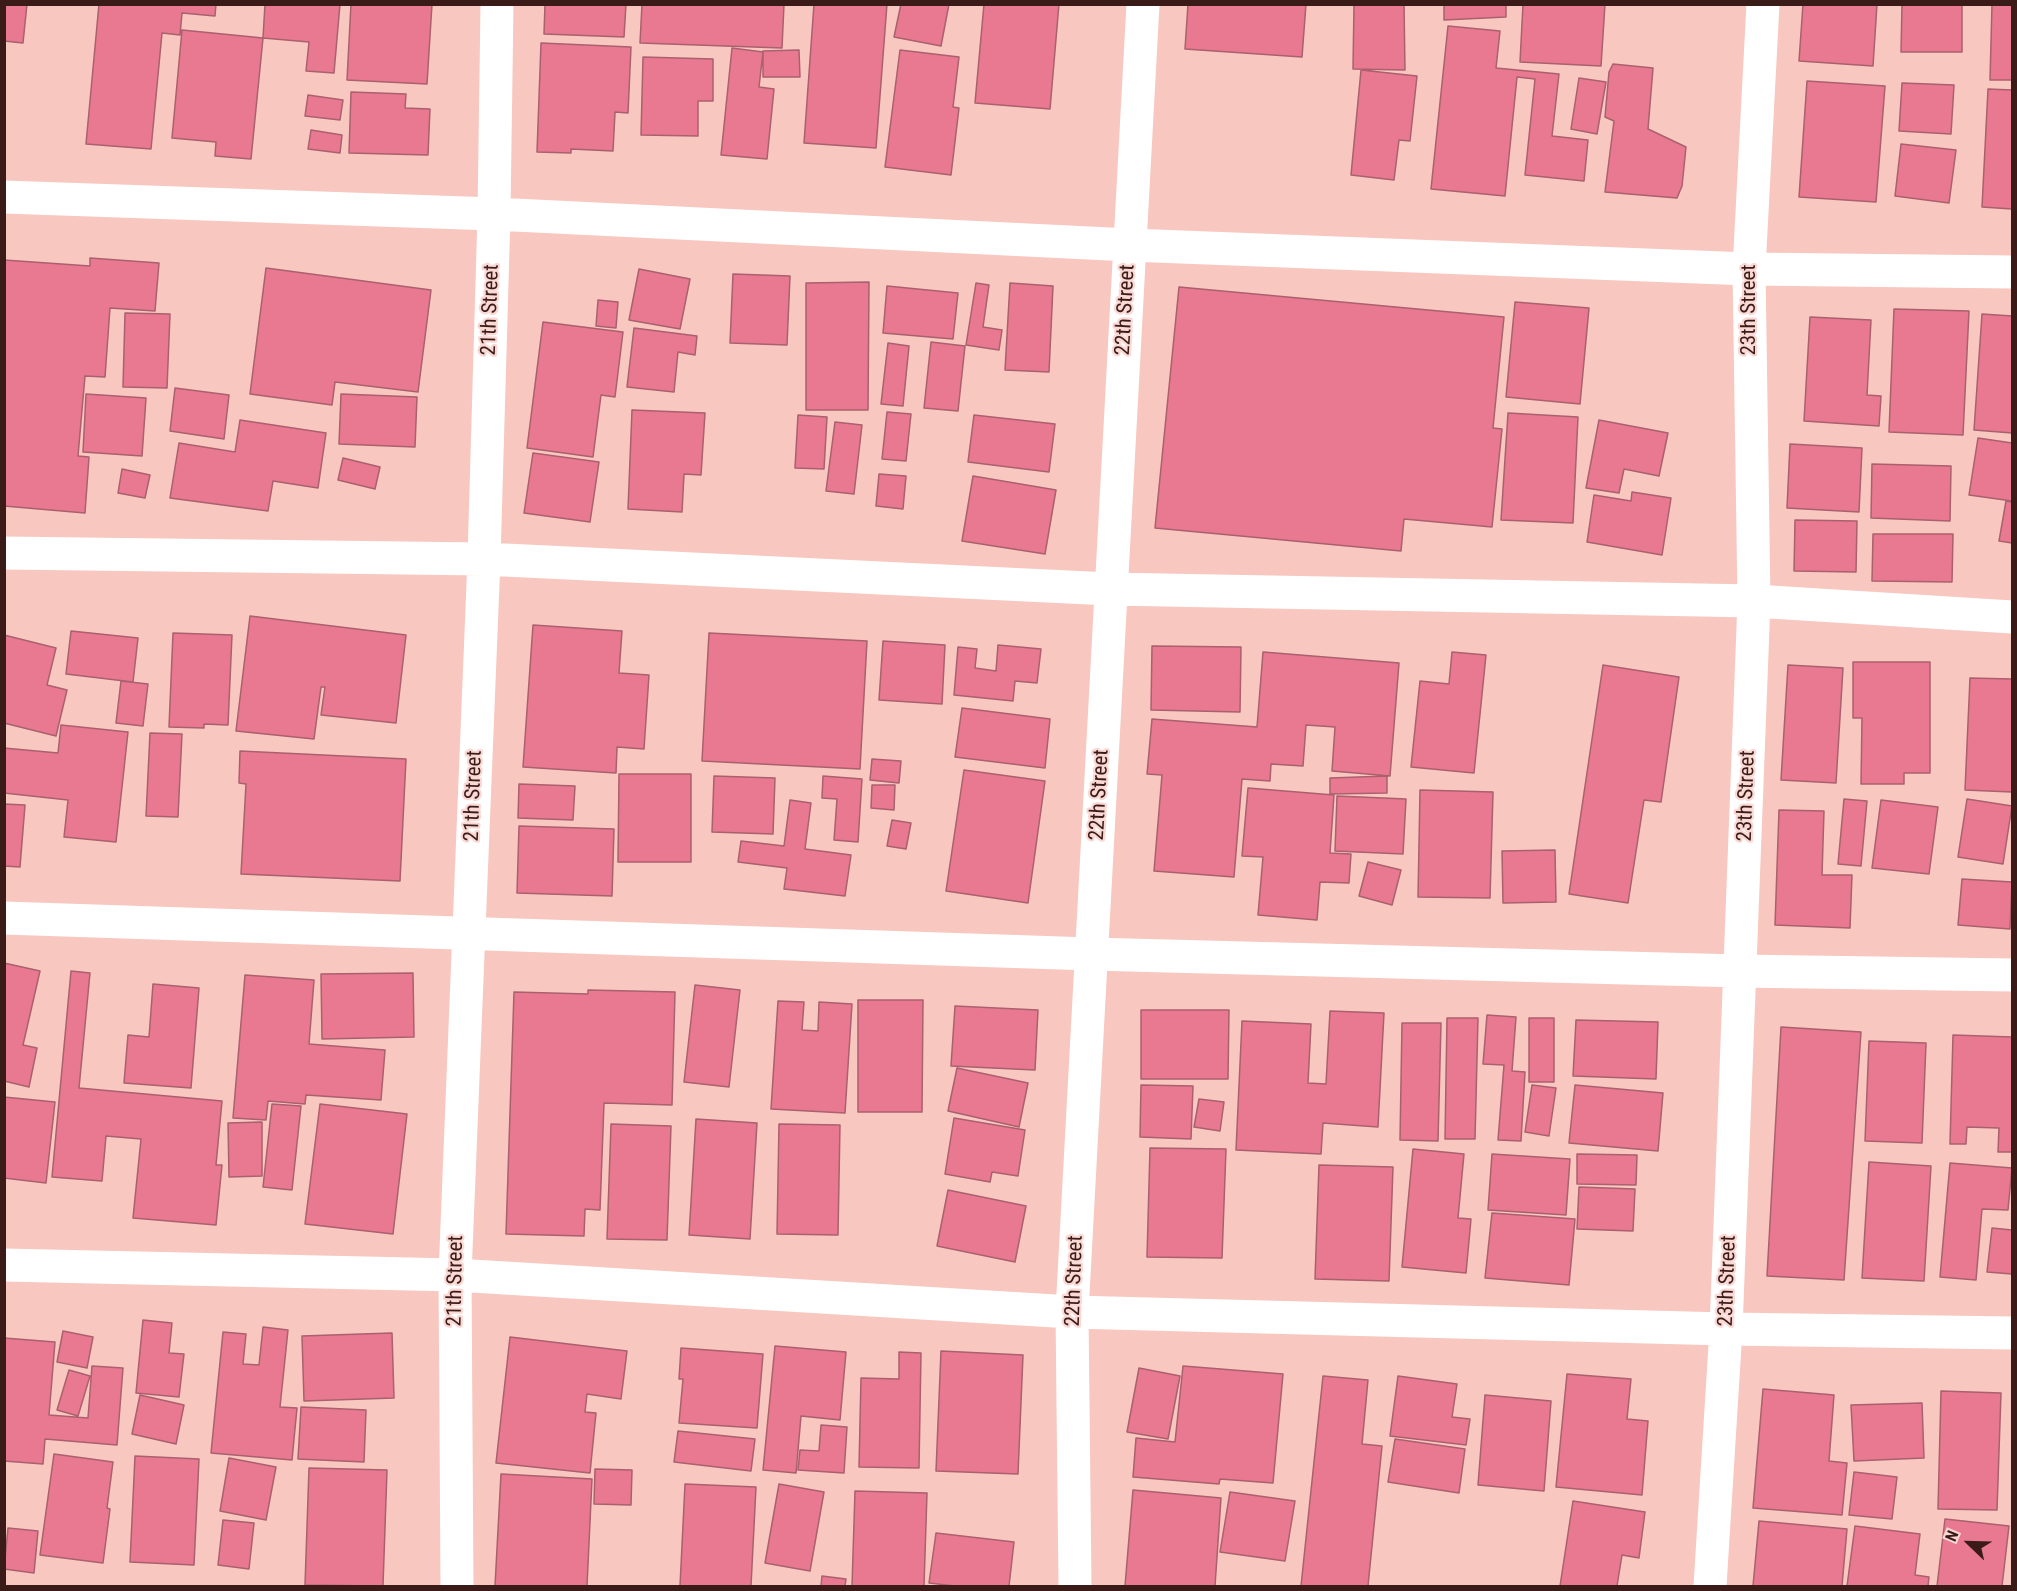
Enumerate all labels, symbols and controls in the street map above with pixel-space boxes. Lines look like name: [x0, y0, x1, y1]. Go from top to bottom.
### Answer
street label: 21th Street: [477, 264, 505, 356]
street label: 22th Street: [1111, 264, 1141, 356]
street label: 23th Street: [1737, 264, 1763, 356]
street label: 22th Street: [1085, 749, 1115, 841]
street label: 21th Street: [460, 750, 488, 842]
street label: 23th Street: [1733, 750, 1761, 842]
street label: 21th Street: [443, 1235, 469, 1327]
street label: 22th Street: [1061, 1235, 1089, 1327]
street label: 23th Street: [1714, 1235, 1742, 1327]
north arrow: [1939, 1513, 1999, 1573]
text: N: [1941, 1528, 1963, 1544]

